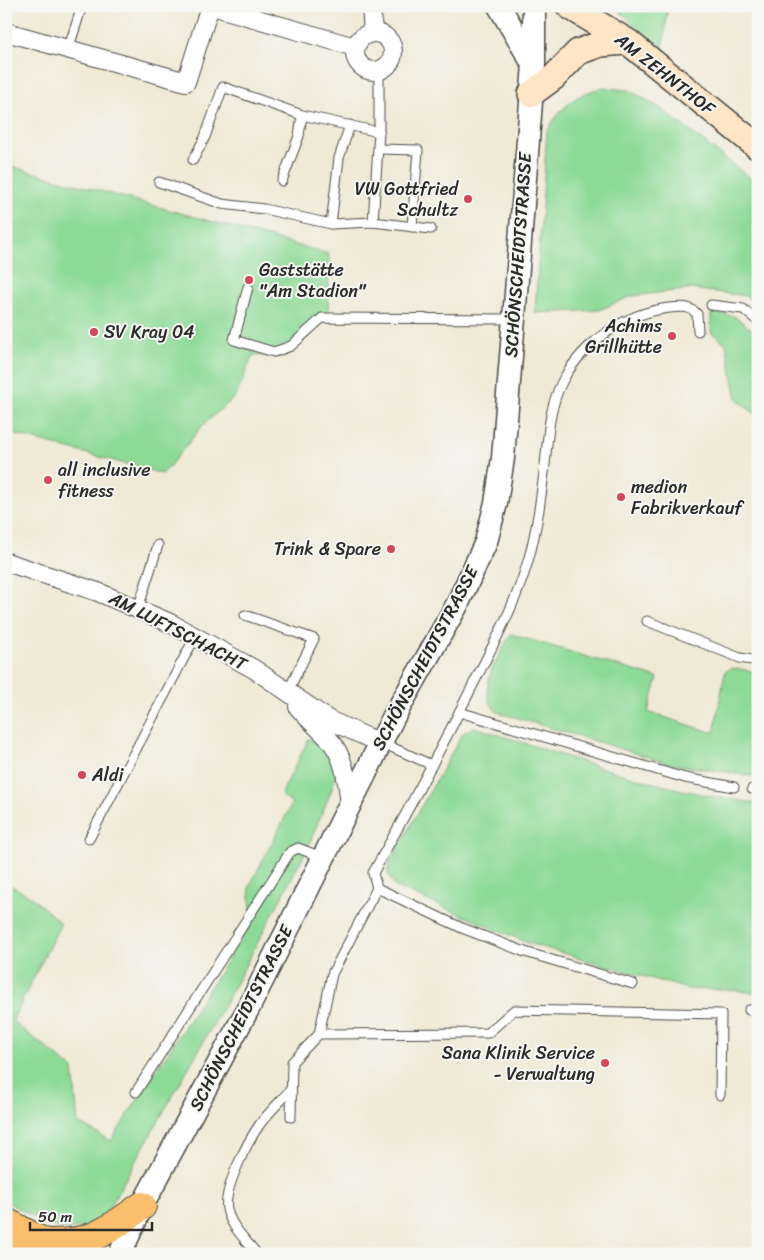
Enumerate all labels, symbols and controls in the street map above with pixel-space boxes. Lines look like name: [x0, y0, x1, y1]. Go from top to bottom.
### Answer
street label: AM ZEHNTHOF: [607, 24, 723, 124]
street label: SCHÖNSCHEIDTSTRASSE: [495, 150, 541, 359]
place label: VW Gottfried Schultz: [355, 173, 460, 226]
marker: VW Gottfried Schultz: [462, 193, 474, 205]
place label: Gaststätte "Am Stadion": [259, 254, 367, 307]
marker: Gaststätte "Am Stadion": [243, 274, 255, 286]
place label: Achims Grillhütte: [585, 310, 663, 363]
place label: SV Kray 04: [104, 316, 195, 348]
marker: SV Kray 04: [88, 326, 100, 338]
marker: Achims Grillhütte: [666, 330, 678, 342]
place label: all inclusive fitness: [58, 454, 150, 507]
place label: medion Fabrikverkauf: [631, 471, 745, 524]
marker: all inclusive fitness: [42, 474, 54, 486]
marker: medion Fabrikverkauf: [615, 491, 627, 503]
place label: Trink & Spare: [274, 533, 381, 565]
marker: Trink & Spare: [385, 543, 397, 555]
street label: SCHÖNSCHEIDTSTRASSE: [363, 559, 488, 756]
street label: AM LUFTSCHACHT: [102, 582, 254, 680]
place label: Aldi: [91, 759, 124, 791]
marker: Aldi: [76, 769, 88, 781]
street label: SCHÖNSCHEIDTSTRASSE: [180, 918, 302, 1117]
place label: Sana Klinik Service - Verwaltung: [442, 1037, 595, 1090]
marker: Sana Klinik Service - Verwaltung: [599, 1057, 611, 1069]
scale bar: [30, 1200, 152, 1232]
text: 50 m: [38, 1204, 73, 1230]

